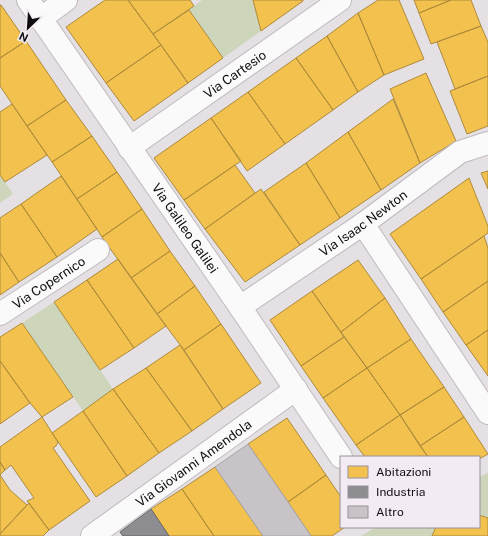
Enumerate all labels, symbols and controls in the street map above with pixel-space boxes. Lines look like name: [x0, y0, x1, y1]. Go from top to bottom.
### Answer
north arrow: [8, 8, 48, 48]
text: N: [17, 30, 30, 44]
street label: Via Cartesio: [201, 47, 269, 101]
street label: Via Galileo Galilei: [149, 180, 221, 276]
street label: Via Isaac Newton: [316, 187, 410, 259]
street label: Via Copernico: [10, 253, 88, 312]
street label: Via Giovanni Amendola: [133, 417, 254, 510]
legend: [340, 456, 480, 528]
text: Abitazioni: [376, 465, 431, 479]
text: Industria: [376, 485, 425, 499]
text: Altro: [376, 505, 404, 519]

